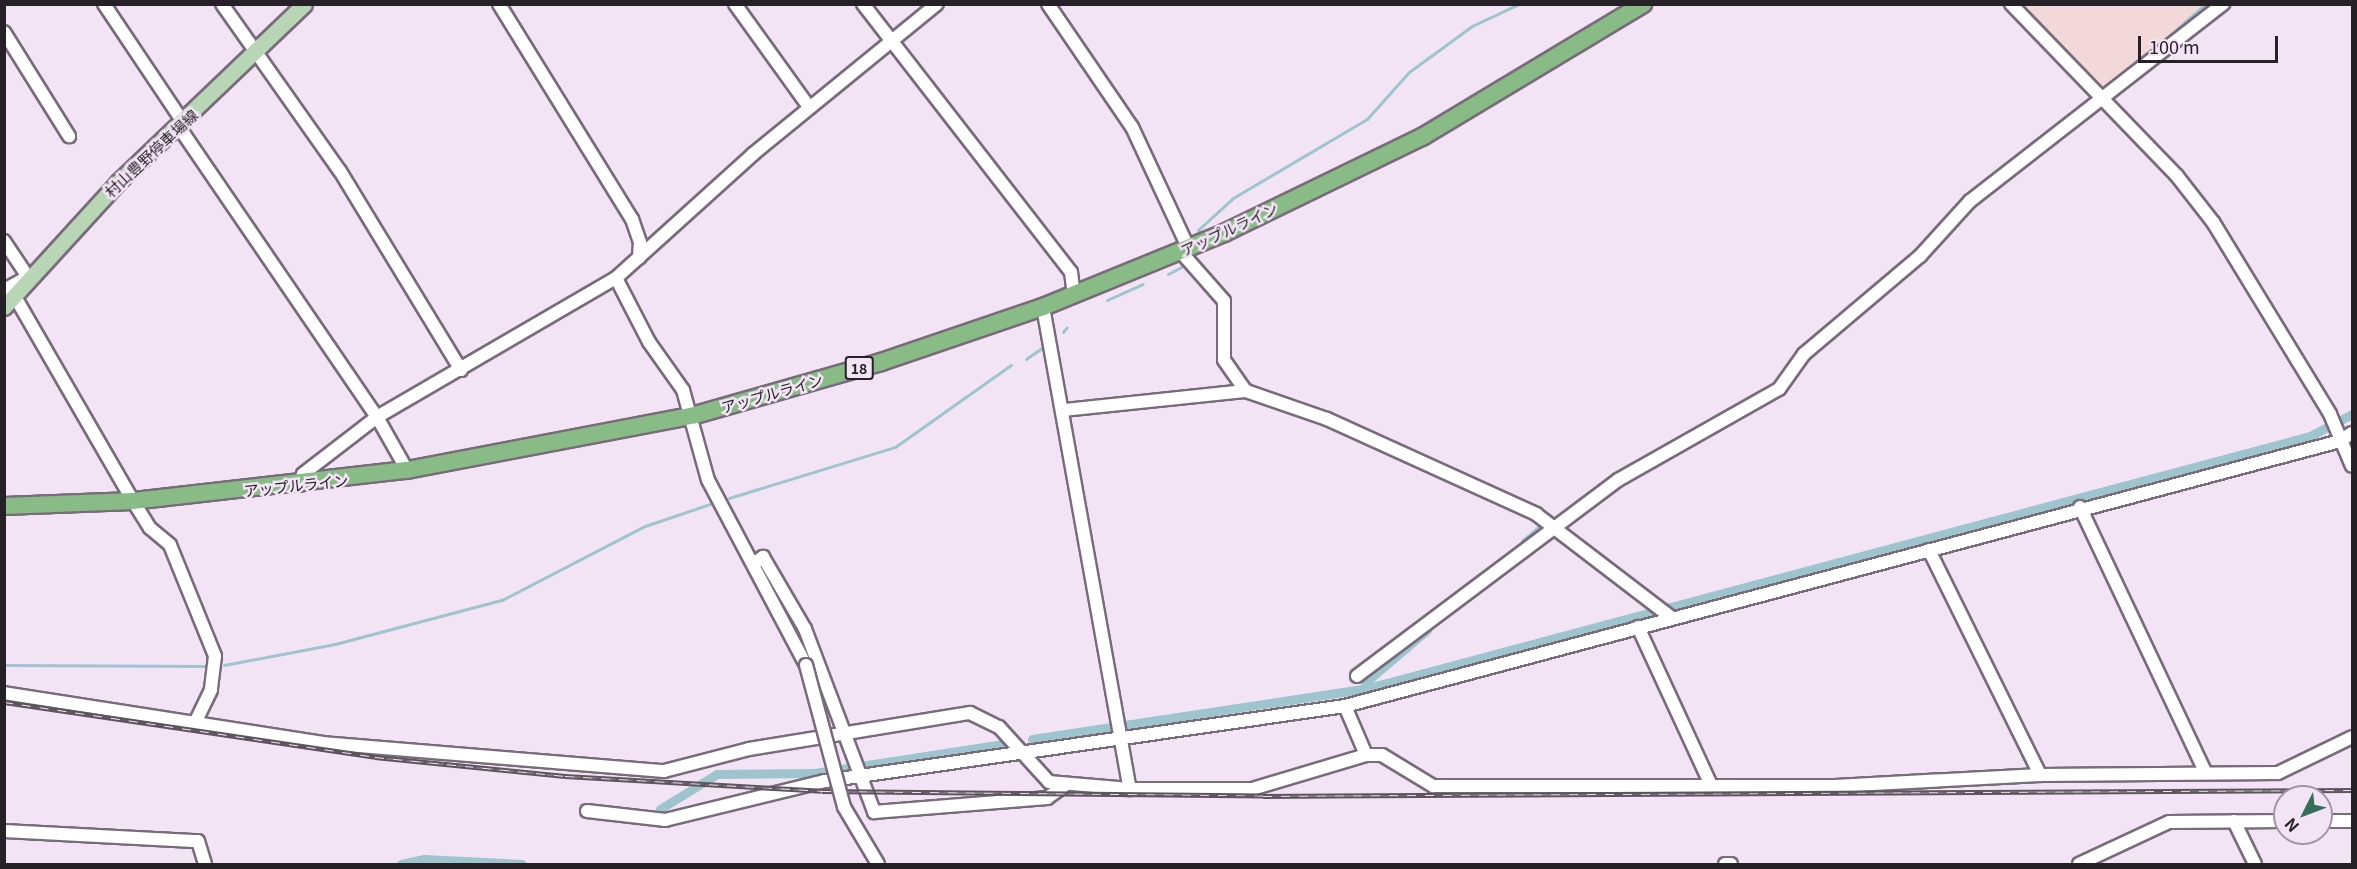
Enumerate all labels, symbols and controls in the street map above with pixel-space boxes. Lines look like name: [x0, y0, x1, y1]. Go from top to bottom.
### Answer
scale bar: [2141, 24, 2280, 62]
text: 100 m: [2149, 33, 2200, 59]
street label: 村山豊野停車場線: [101, 105, 201, 201]
street label: アップルライン: [1178, 199, 1280, 259]
road number: 18: [844, 357, 874, 379]
street label: アップルライン: [719, 370, 825, 416]
street label: アップルライン: [243, 471, 349, 499]
north arrow: [2273, 785, 2333, 845]
text: N: [2278, 813, 2304, 838]

